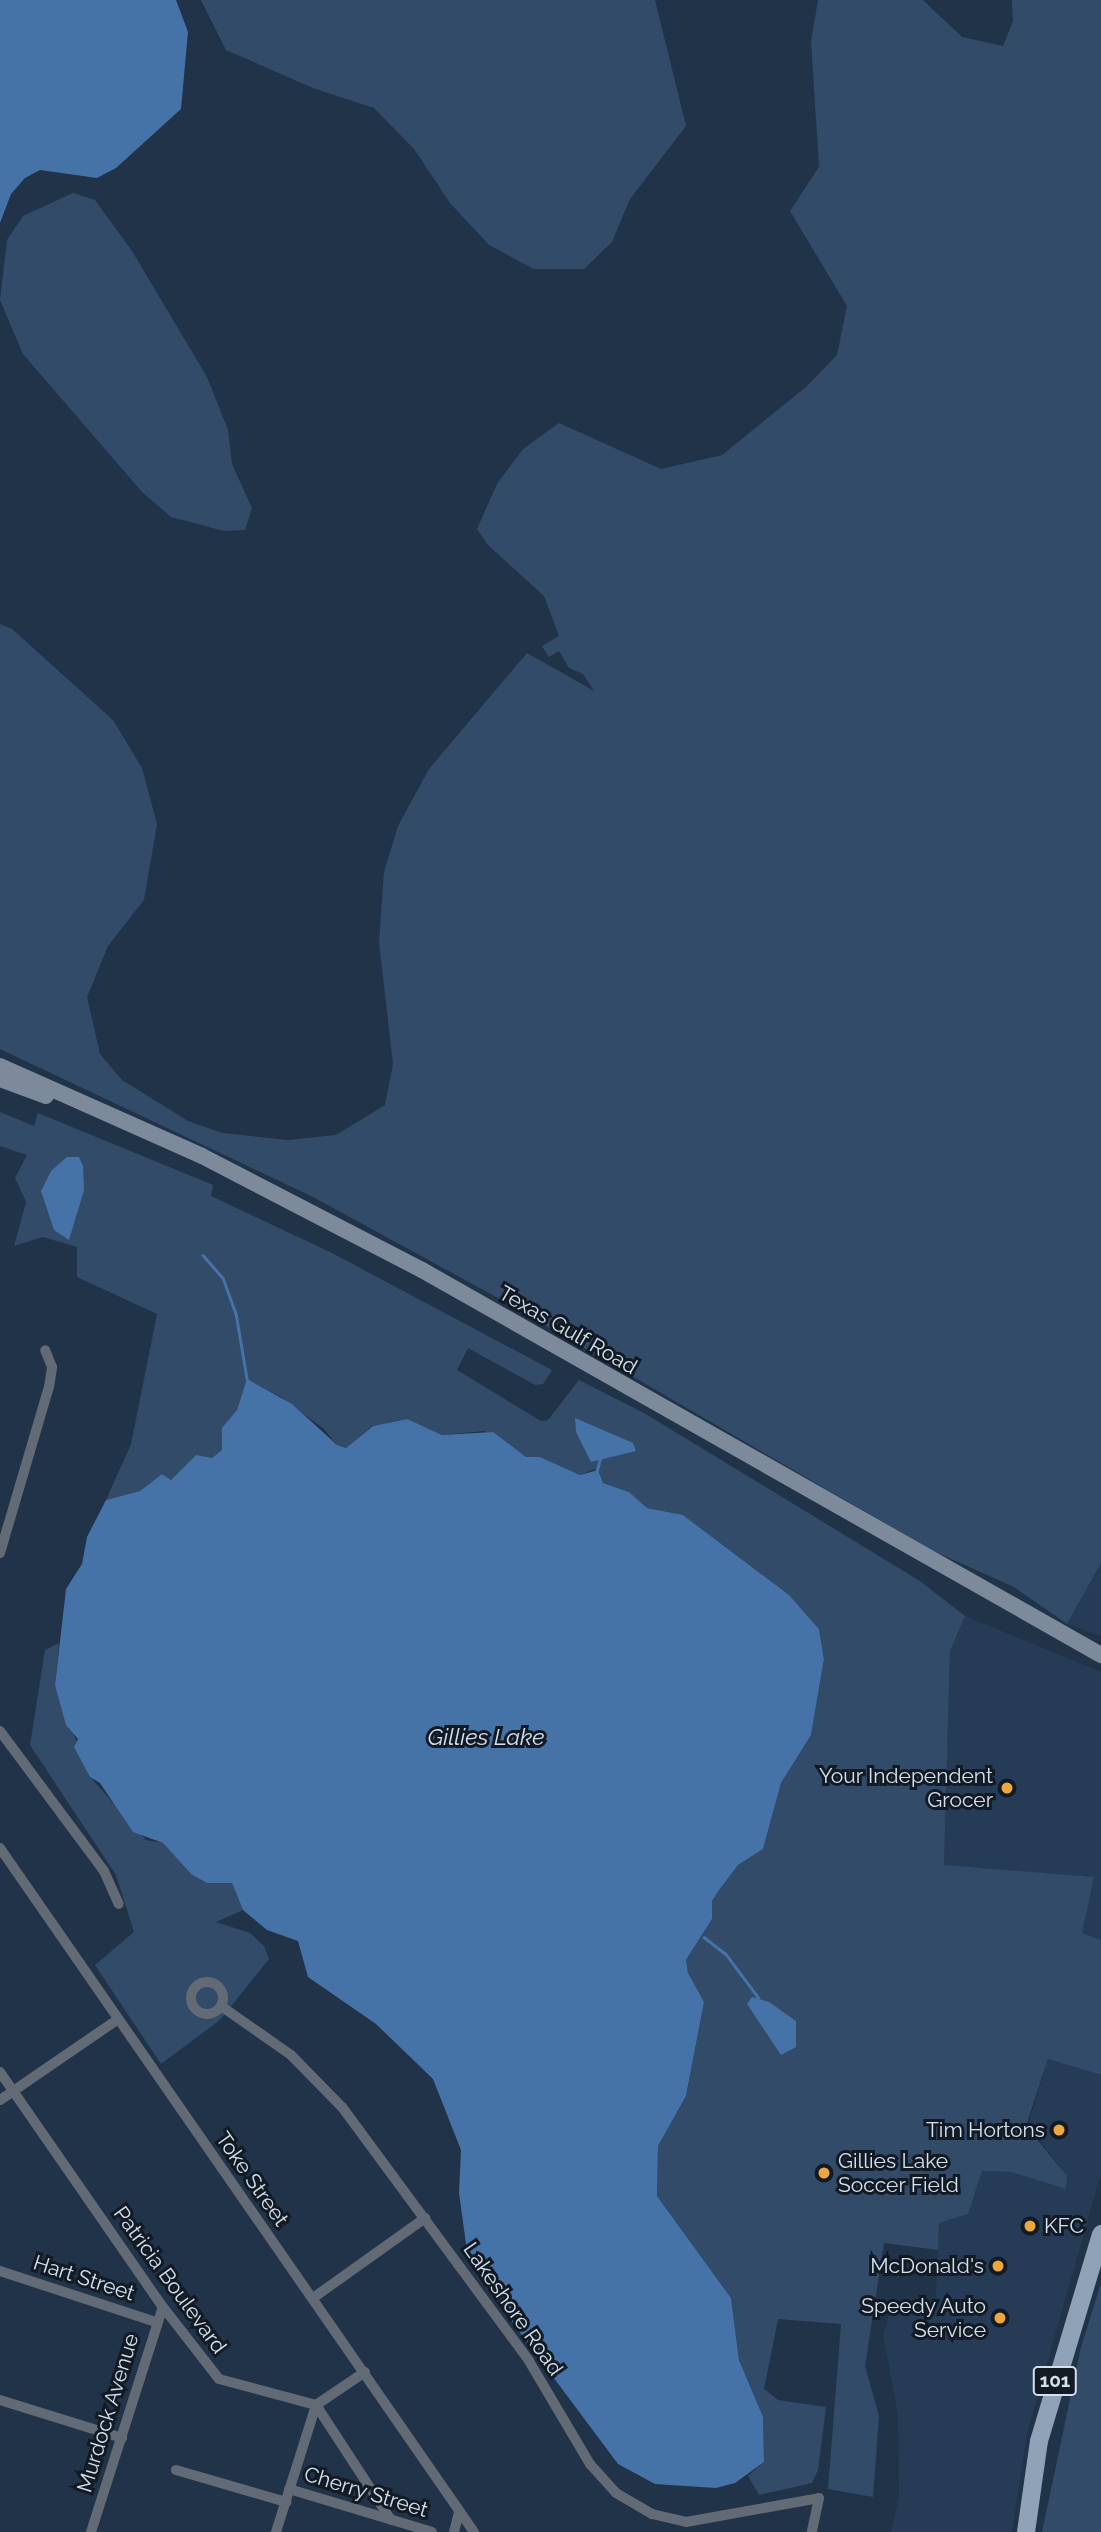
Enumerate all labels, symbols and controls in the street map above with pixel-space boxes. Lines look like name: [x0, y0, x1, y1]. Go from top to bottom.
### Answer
street label: Texas Gulf Road: [494, 1280, 642, 1380]
water label: Gillies Lake: [427, 1723, 545, 1751]
place label: Your Independent Grocer: [819, 1763, 993, 1813]
marker: Your Independent Grocer: [999, 1780, 1015, 1796]
place label: Tim Hortons: [926, 2117, 1045, 2143]
marker: Tim Hortons: [1051, 2122, 1067, 2138]
street label: Toke Street: [210, 2127, 294, 2231]
place label: Gillies Lake Soccer Field: [838, 2148, 959, 2198]
marker: Gillies Lake Soccer Field: [816, 2165, 832, 2181]
street label: Patricia Boulevard: [108, 2202, 232, 2358]
place label: KFC: [1044, 2213, 1084, 2239]
marker: KFC: [1022, 2218, 1038, 2234]
street label: Lakeshore Road: [458, 2238, 568, 2380]
street label: Hart Street: [30, 2250, 138, 2306]
place label: McDonald's: [870, 2253, 984, 2279]
marker: McDonald's: [990, 2258, 1006, 2274]
place label: Speedy Auto Service: [860, 2293, 986, 2343]
marker: Speedy Auto Service: [992, 2310, 1008, 2326]
street label: Murdock Avenue: [72, 2330, 144, 2496]
road number: 101: [1032, 2366, 1078, 2396]
street label: Cherry Street: [301, 2461, 431, 2523]

